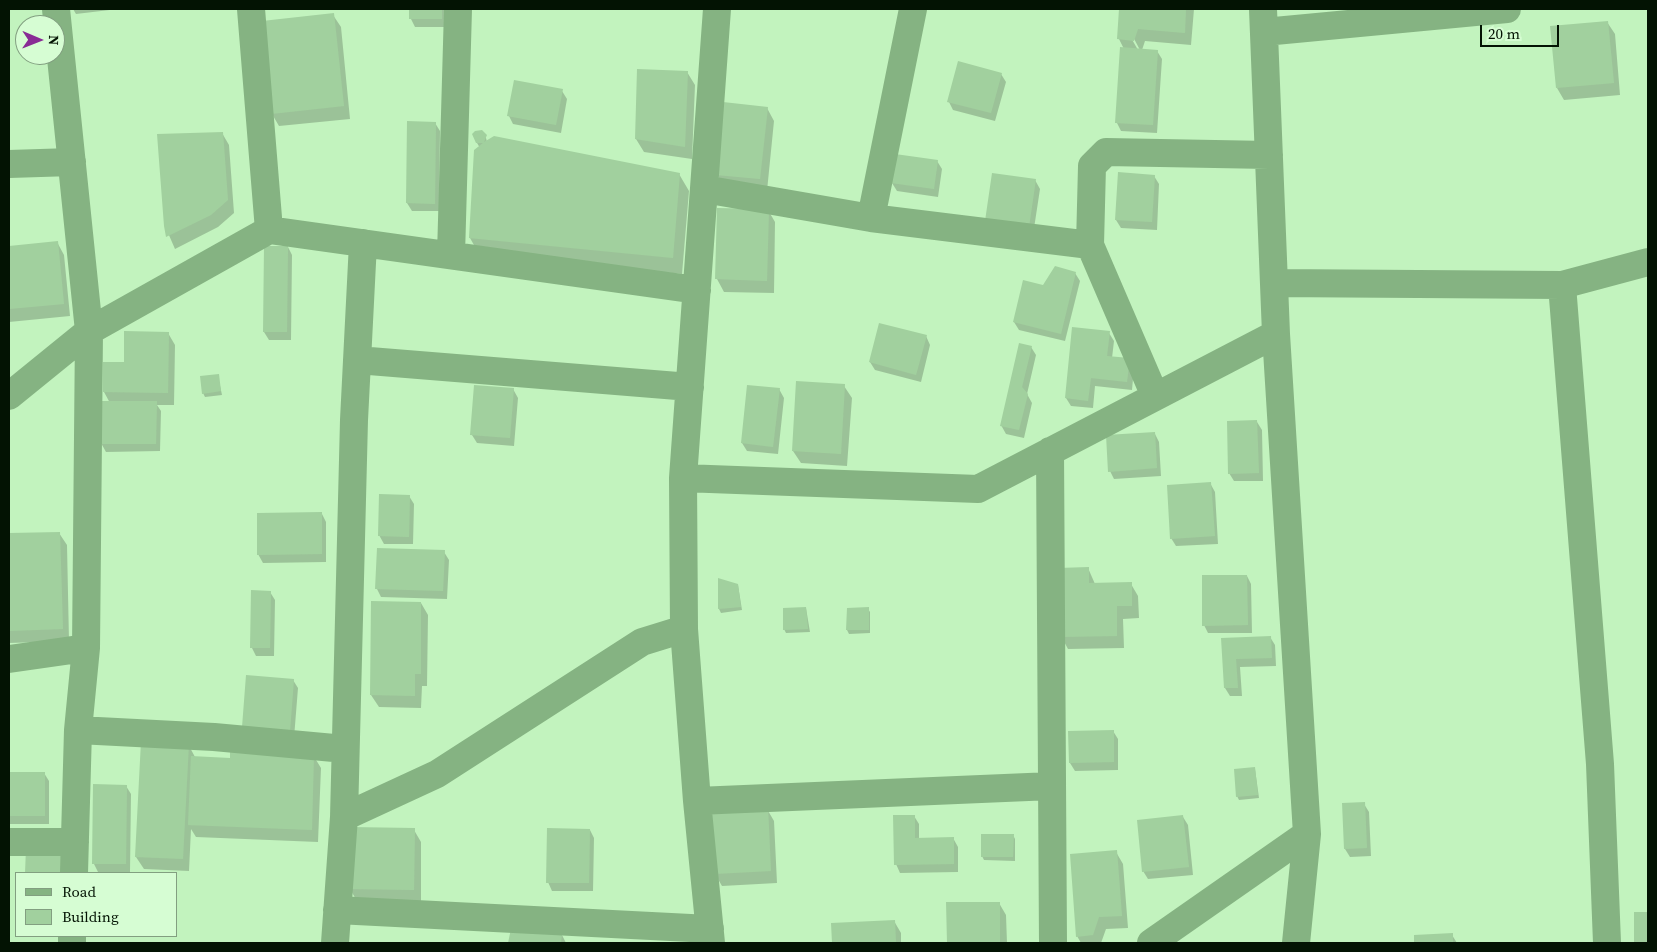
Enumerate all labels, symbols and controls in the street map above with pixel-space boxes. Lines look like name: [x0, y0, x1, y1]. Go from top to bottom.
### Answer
north arrow: [15, 15, 65, 65]
scale bar: [1482, 15, 1561, 47]
text: 20 m: [1488, 23, 1520, 44]
text: N: [44, 35, 64, 46]
legend: [15, 872, 178, 937]
text: Road: [62, 881, 96, 902]
text: Building: [62, 906, 119, 927]

